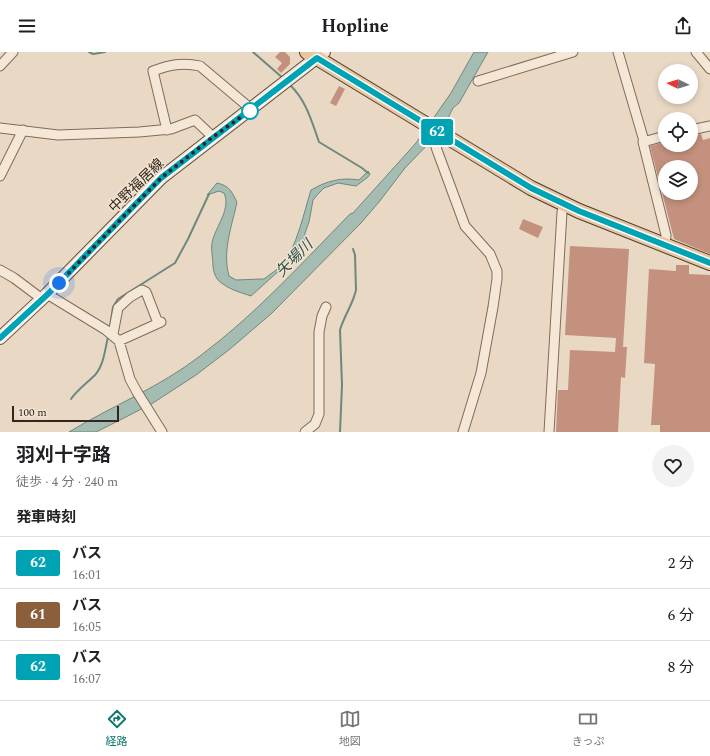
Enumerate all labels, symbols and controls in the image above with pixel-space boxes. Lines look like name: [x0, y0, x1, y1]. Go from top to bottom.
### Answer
text: Hopline: [321, 13, 389, 40]
icon: menu: [16, 15, 38, 37]
icon: share: [672, 15, 694, 37]
north arrow: [658, 64, 698, 104]
map controls: [658, 64, 698, 200]
unlabelled marker: [241, 102, 259, 120]
button: locate: [658, 112, 698, 152]
line badge: 62: [419, 119, 455, 145]
text: 62: [429, 121, 445, 142]
street label: 中野福居線: [104, 153, 169, 217]
button: layers: [658, 160, 698, 200]
water label: 矢場川: [270, 233, 320, 282]
your location: [49, 273, 69, 293]
scale bar: [12, 404, 119, 423]
text: 100 m: [18, 404, 47, 421]
text: 羽刈十字路: [16, 441, 111, 470]
button: heart: [652, 445, 694, 487]
text: 徒歩 · 4 分 · 240 m: [16, 472, 118, 492]
text: 発車時刻: [16, 506, 76, 529]
text: バス: [72, 542, 102, 565]
text: 62: [30, 552, 46, 573]
text: 2 分: [668, 552, 694, 575]
text: 16:01: [72, 565, 101, 585]
text: バス: [72, 594, 102, 617]
text: 61: [30, 604, 46, 625]
text: 6 分: [668, 604, 694, 627]
text: 16:05: [72, 617, 101, 637]
text: バス: [72, 646, 102, 669]
text: 62: [30, 656, 46, 677]
text: 8 分: [668, 656, 694, 679]
text: 16:07: [72, 669, 101, 689]
tab: 経路: [106, 708, 128, 750]
tab: 地図: [339, 708, 361, 750]
tab: きっぷ: [572, 708, 604, 750]

